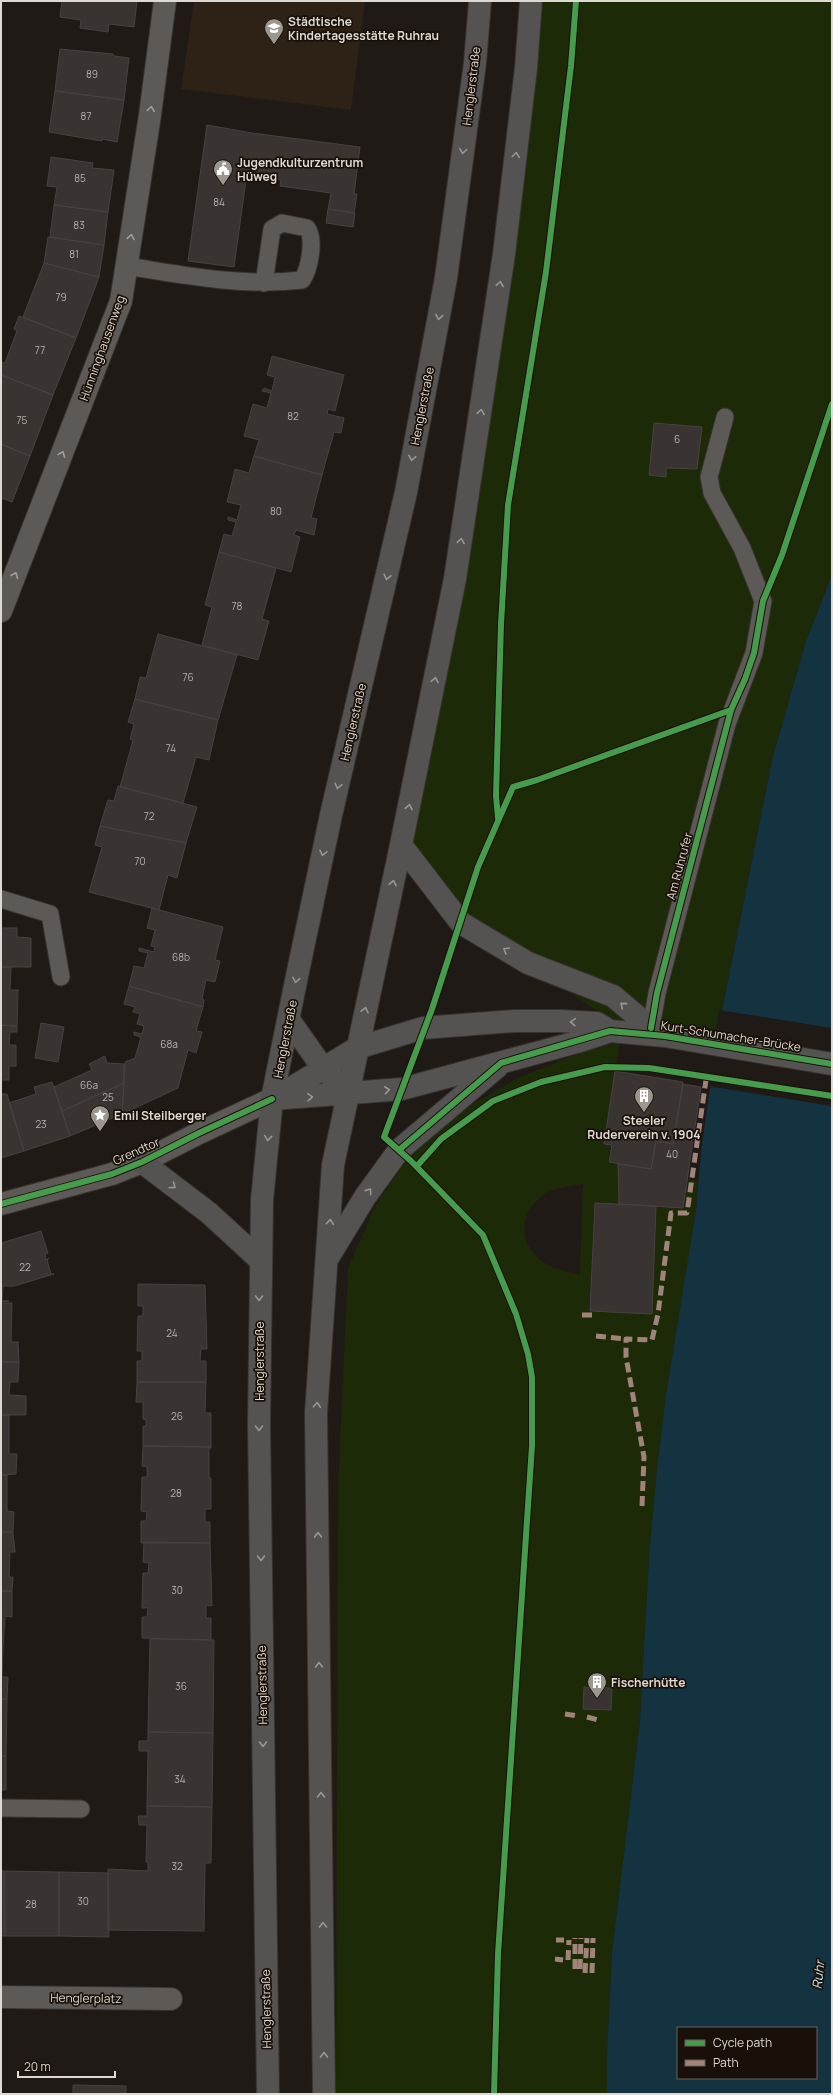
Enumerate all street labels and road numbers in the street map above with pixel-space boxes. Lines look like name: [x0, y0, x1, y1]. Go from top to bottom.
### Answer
street label: Henglerstraße: [458, 46, 484, 126]
street label: Hünninghausenweg: [75, 293, 129, 403]
street label: Henglerstraße: [406, 365, 438, 447]
street label: Henglerstraße: [336, 681, 370, 763]
street label: Am Ruhrufer: [662, 830, 696, 901]
street label: Henglerstraße: [269, 998, 301, 1080]
street label: Kurt-Schumacher-Brücke: [660, 1017, 802, 1055]
street label: Grendtor: [110, 1133, 163, 1169]
street label: Henglerstraße: [251, 1321, 268, 1401]
street label: Henglerstraße: [253, 1645, 271, 1725]
street label: Henglerstraße: [257, 1969, 275, 2049]
street label: Henglerplatz: [50, 1989, 122, 2007]

